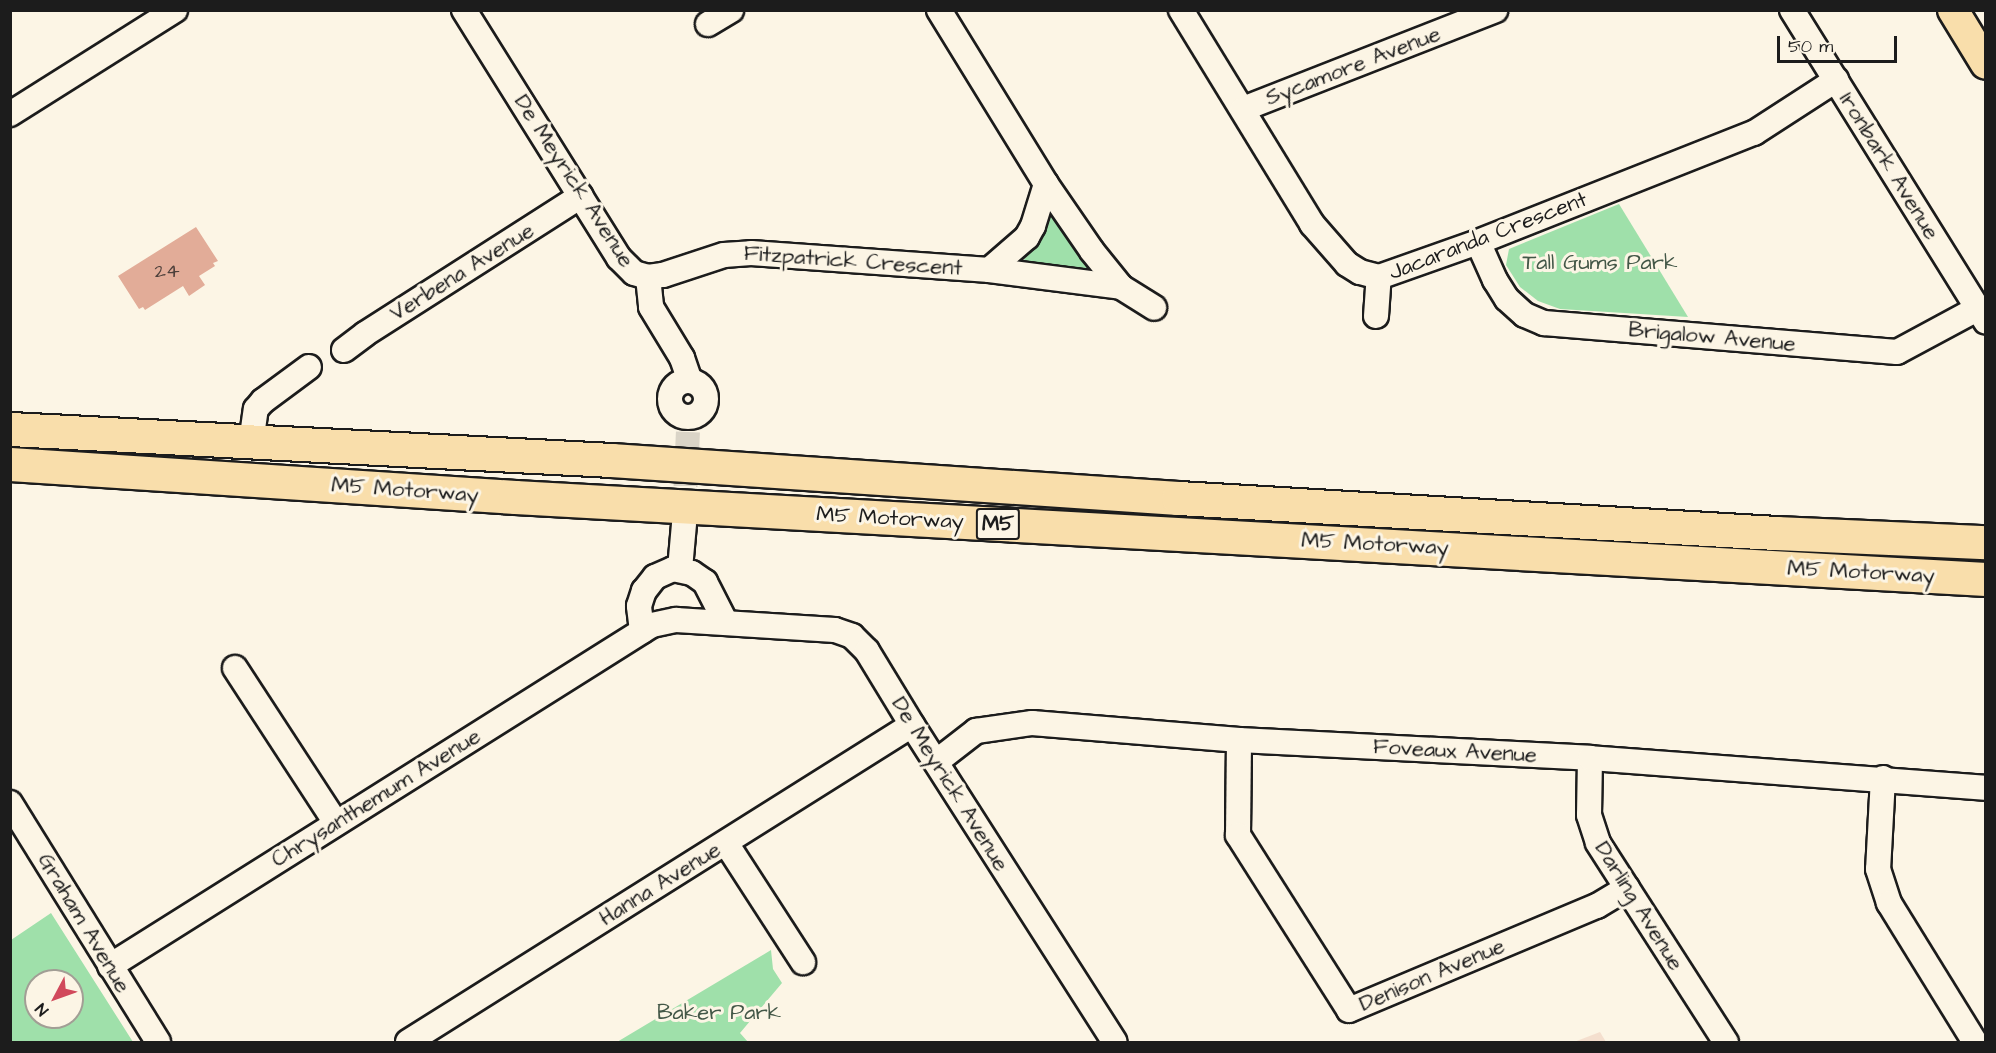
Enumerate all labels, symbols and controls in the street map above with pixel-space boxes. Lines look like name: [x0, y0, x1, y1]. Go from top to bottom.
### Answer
street label: Sycamore Avenue: [1262, 21, 1444, 111]
scale bar: [1780, 24, 1900, 62]
text: 50 m: [1788, 34, 1833, 59]
street label: Ironbark Avenue: [1833, 88, 1945, 244]
street label: De Meyrick Avenue: [508, 90, 640, 272]
street label: Jacaranda Crescent: [1385, 186, 1591, 286]
street label: Verbena Avenue: [385, 217, 539, 327]
street label: Fitzpatrick Crescent: [743, 240, 963, 282]
park label: Tall Gums Park: [1523, 250, 1677, 276]
house number: 24: [154, 259, 180, 283]
street label: Brigalow Avenue: [1627, 317, 1797, 357]
street label: M5 Motorway: [330, 472, 480, 508]
street label: M5 Motorway: [816, 501, 964, 535]
road number: M5: [976, 506, 1020, 542]
street label: M5 Motorway: [1301, 527, 1449, 561]
street label: M5 Motorway: [1787, 555, 1935, 589]
street label: De Meyrick Avenue: [886, 692, 1014, 876]
street label: Chrysanthemum Avenue: [267, 723, 485, 873]
street label: Foveaux Avenue: [1372, 734, 1538, 768]
street label: Hanna Avenue: [594, 836, 726, 932]
street label: Darling Avenue: [1589, 837, 1689, 975]
street label: Graham Avenue: [32, 848, 136, 998]
street label: Denison Avenue: [1355, 933, 1509, 1017]
north arrow: [24, 969, 84, 1029]
text: N: [30, 998, 54, 1020]
park label: Baker Park: [657, 1000, 781, 1026]

